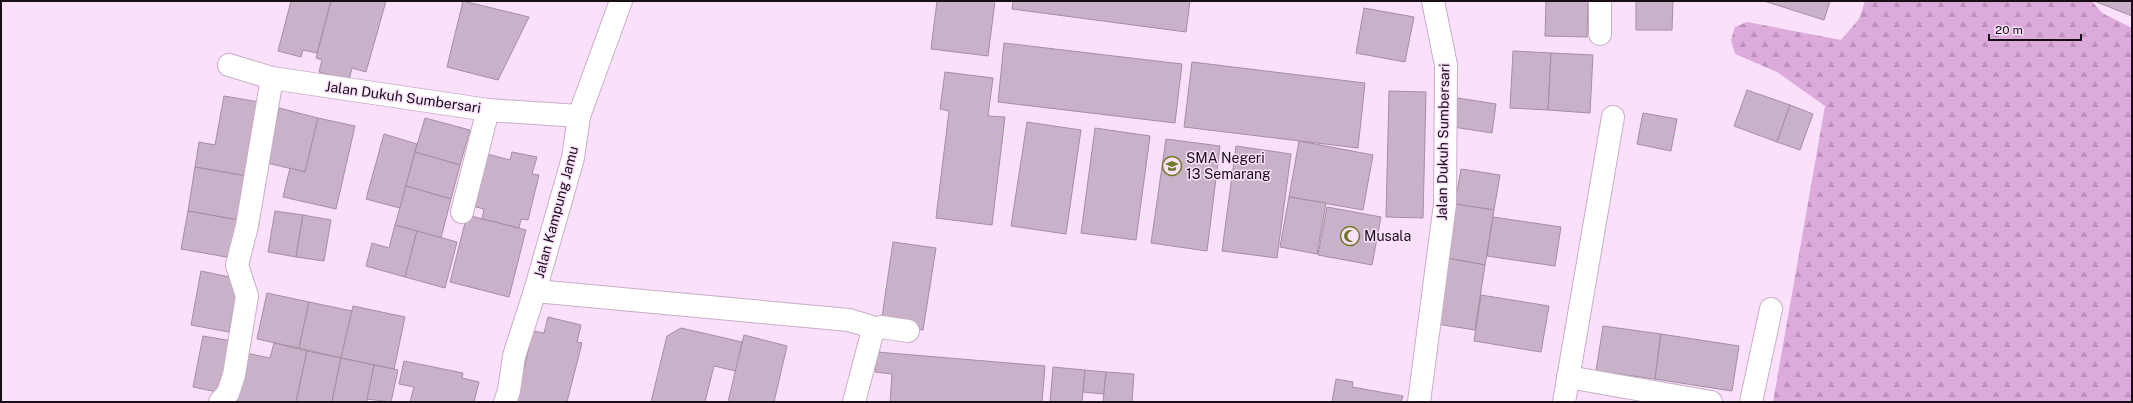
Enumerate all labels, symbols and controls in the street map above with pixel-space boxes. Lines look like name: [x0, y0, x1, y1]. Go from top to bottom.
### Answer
scale bar: [1989, 16, 2081, 42]
text: 20 m: [1995, 23, 2023, 37]
street label: Jalan Dukuh Sumbersari: [1434, 63, 1452, 221]
street label: Jalan Dukuh Sumbersari: [324, 78, 482, 116]
street label: Jalan Kampung Jamu: [531, 144, 581, 280]
place label: SMA Negeri 13 Semarang: [1186, 150, 1271, 182]
school or university icon: SMA Negeri 13 Semarang: [1161, 155, 1183, 177]
mosque icon: Musala: [1339, 225, 1361, 247]
place label: Musala: [1364, 228, 1411, 244]

